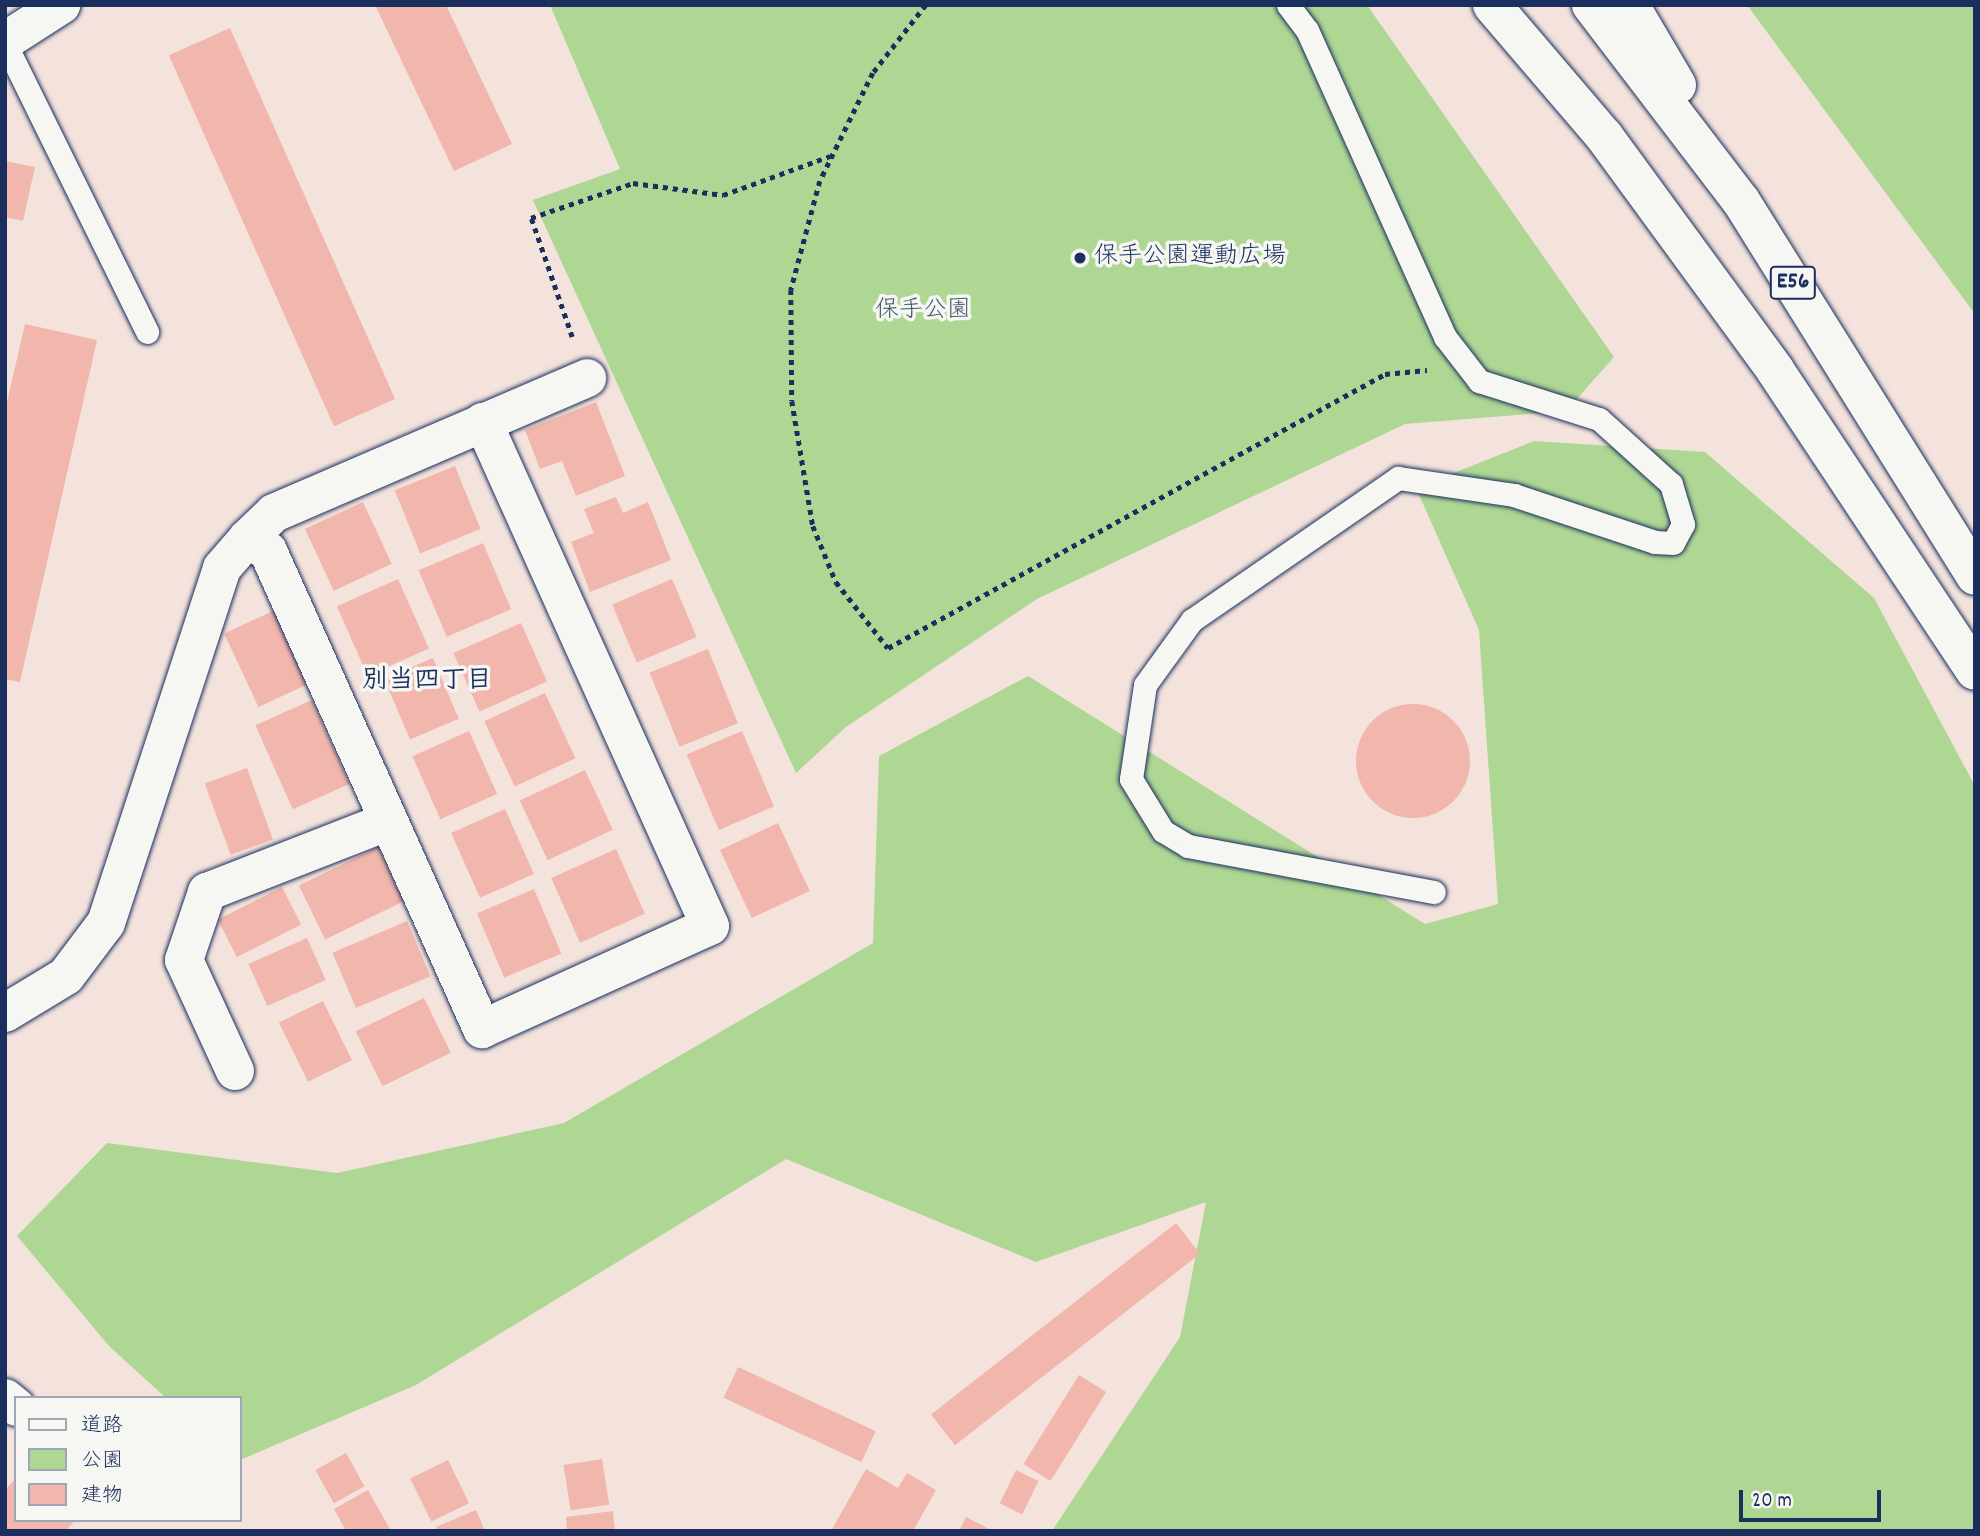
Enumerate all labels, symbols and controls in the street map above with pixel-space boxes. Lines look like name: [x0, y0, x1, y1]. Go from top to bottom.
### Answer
place label: 保手公園運動広場: [1094, 244, 1286, 272]
marker: 保手公園運動広場: [1072, 250, 1088, 266]
road number: E56: [1769, 264, 1818, 302]
park label: 保手公園: [875, 298, 971, 326]
district label: 別当四丁目: [362, 666, 492, 698]
legend: [14, 1396, 242, 1522]
text: 道路: [81, 1412, 123, 1442]
text: 公園: [81, 1447, 123, 1477]
scale bar: [1742, 1476, 1884, 1520]
text: 建物: [81, 1482, 123, 1512]
text: 20 m: [1752, 1487, 1792, 1517]

